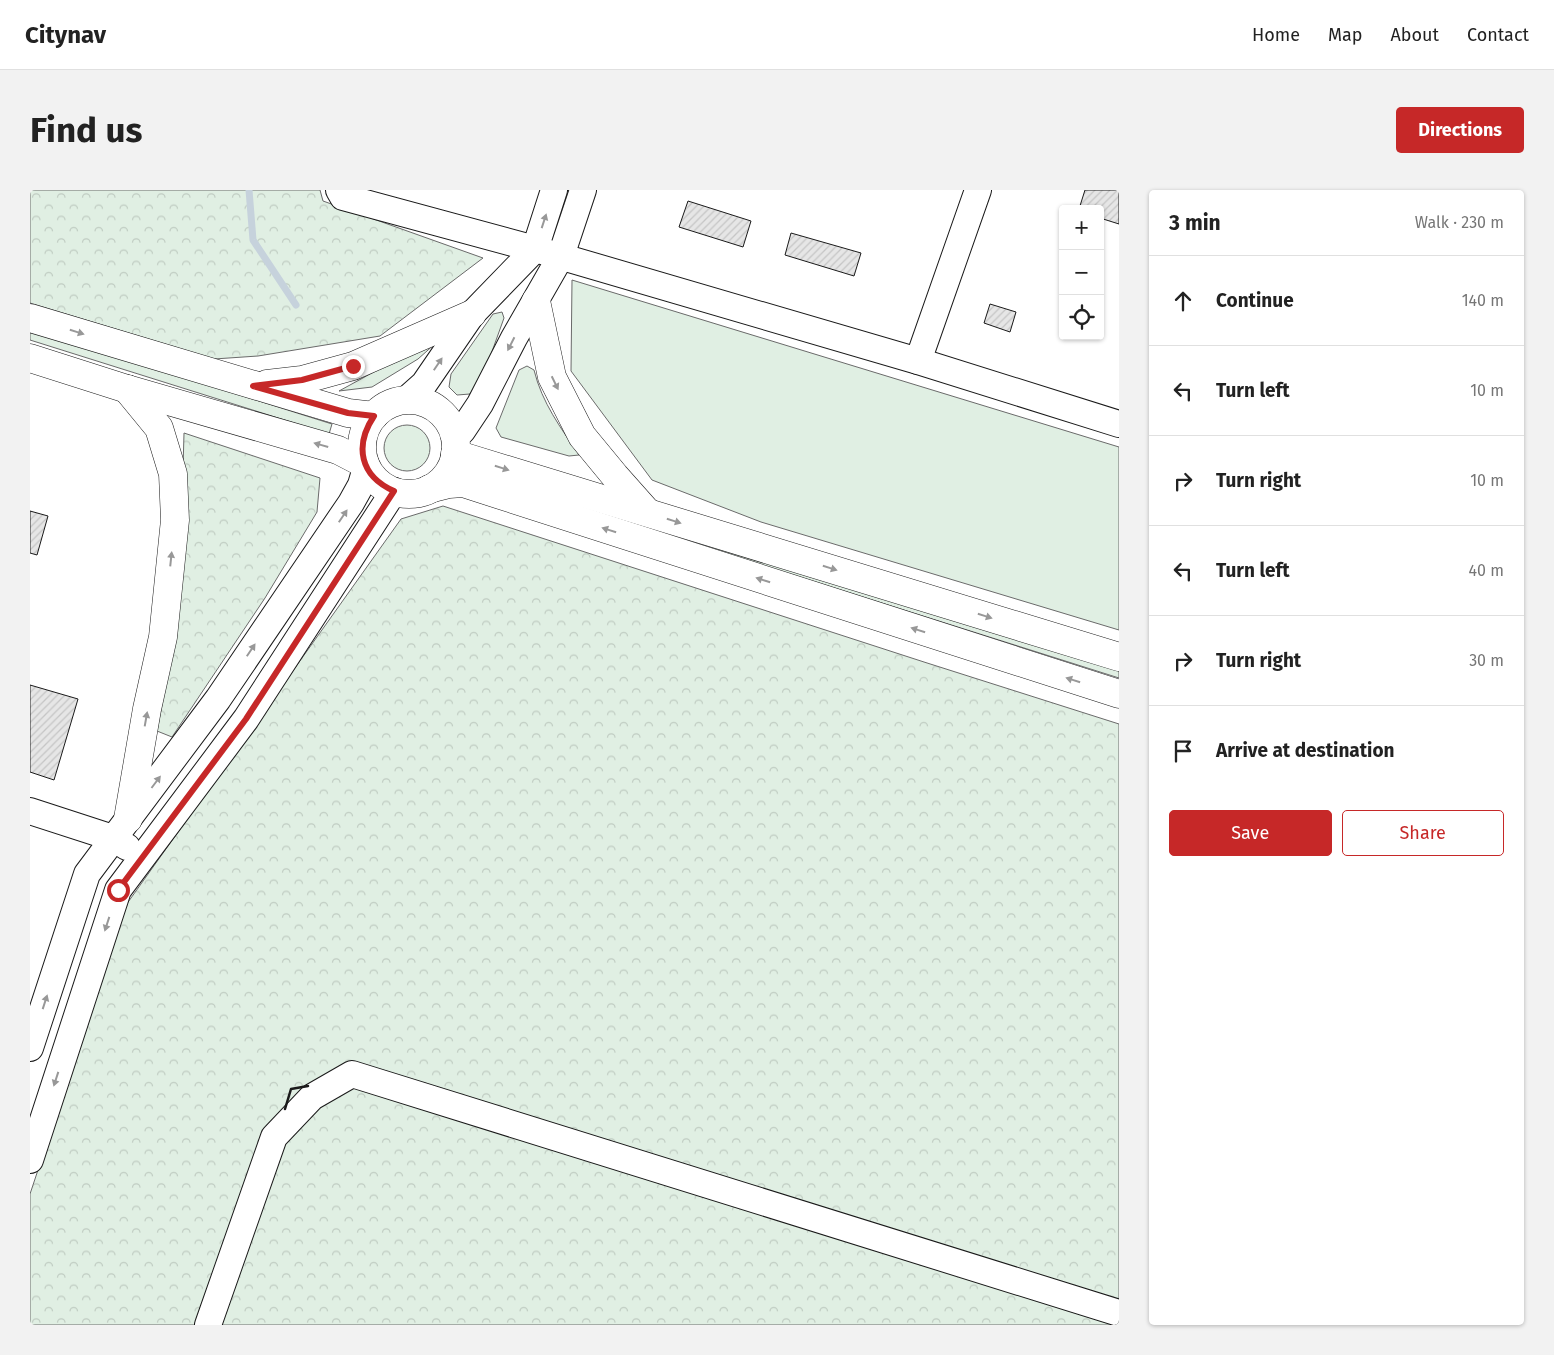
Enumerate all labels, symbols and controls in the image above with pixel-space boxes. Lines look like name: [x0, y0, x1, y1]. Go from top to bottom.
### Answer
text: Citynav: [25, 21, 106, 49]
text: Home: [1252, 24, 1300, 46]
text: Map: [1328, 24, 1362, 46]
text: About: [1390, 24, 1439, 46]
text: Contact: [1467, 24, 1529, 46]
button: Directions: [1396, 107, 1524, 153]
text: Find us: [30, 109, 142, 151]
map controls: [1059, 205, 1104, 340]
button: +: [1059, 205, 1104, 250]
text: 3 min: [1169, 210, 1221, 236]
text: Walk · 230 m: [1415, 213, 1504, 232]
one-way arrow: [541, 214, 548, 229]
button: −: [1059, 250, 1104, 295]
icon: ahead: [1169, 287, 1197, 315]
text: Continue: [1216, 289, 1294, 312]
text: 140 m: [1462, 291, 1504, 310]
button: locate: [1059, 295, 1104, 340]
one-way arrow: [69, 329, 84, 337]
one-way arrow: [507, 337, 515, 352]
route end: [342, 355, 365, 378]
one-way arrow: [433, 357, 443, 371]
one-way arrow: [551, 376, 559, 390]
icon: left: [1169, 377, 1197, 405]
text: Turn left: [1216, 379, 1290, 402]
text: 10 m: [1470, 381, 1504, 400]
one-way arrow: [313, 440, 328, 448]
one-way arrow: [495, 464, 510, 472]
icon: right: [1169, 467, 1197, 495]
text: Turn right: [1216, 469, 1301, 492]
text: 10 m: [1470, 471, 1504, 490]
one-way arrow: [338, 509, 347, 522]
one-way arrow: [667, 517, 682, 525]
one-way arrow: [601, 526, 616, 533]
one-way arrow: [167, 550, 175, 566]
icon: left: [1169, 557, 1197, 585]
text: Turn left: [1216, 559, 1290, 582]
text: 40 m: [1469, 561, 1504, 580]
one-way arrow: [822, 565, 837, 573]
one-way arrow: [756, 576, 771, 583]
one-way arrow: [978, 612, 993, 620]
one-way arrow: [910, 625, 925, 633]
one-way arrow: [246, 643, 256, 657]
icon: right: [1169, 647, 1197, 675]
text: Turn right: [1216, 649, 1301, 672]
text: 30 m: [1469, 651, 1504, 670]
one-way arrow: [1065, 675, 1080, 683]
one-way arrow: [142, 710, 150, 726]
icon: arrive: [1169, 737, 1197, 765]
text: Arrive at destination: [1216, 739, 1395, 762]
one-way arrow: [151, 775, 161, 789]
button: Save: [1169, 810, 1332, 856]
button: Share: [1342, 810, 1504, 856]
route start: [107, 879, 130, 902]
one-way arrow: [102, 917, 110, 932]
one-way arrow: [41, 994, 49, 1009]
one-way arrow: [52, 1072, 60, 1087]

